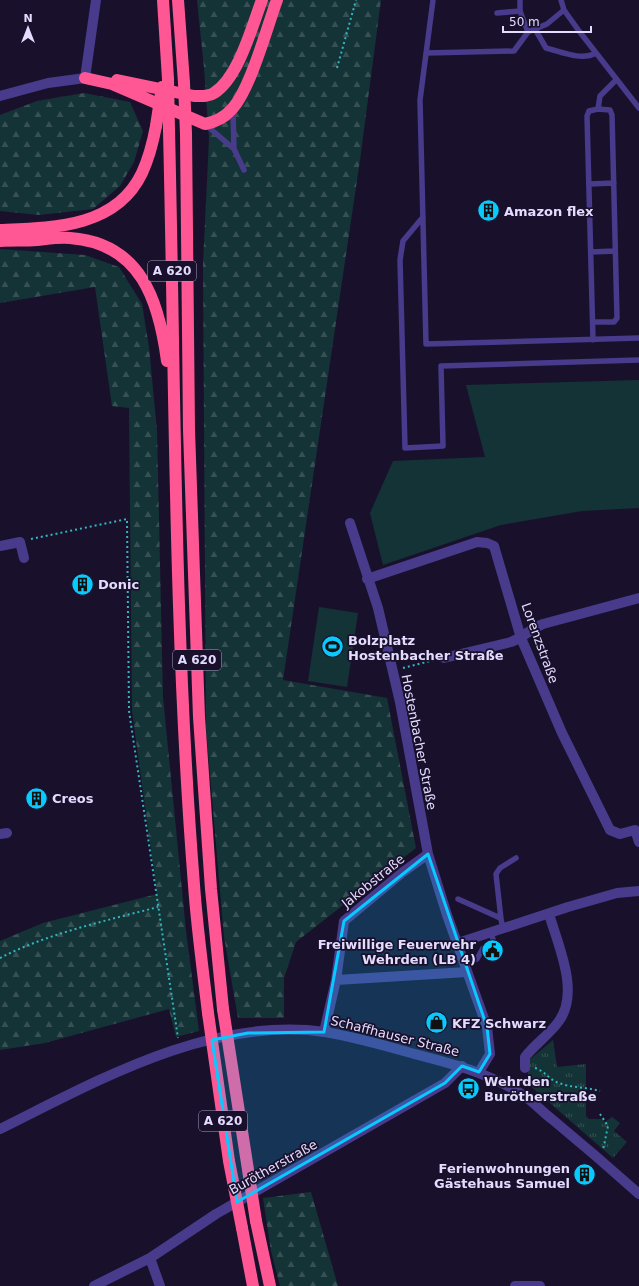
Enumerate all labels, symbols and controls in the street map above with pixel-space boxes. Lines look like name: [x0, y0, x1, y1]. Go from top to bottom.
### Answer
north arrow: [8, 8, 48, 48]
scale bar: [503, 8, 591, 34]
text: N: [23, 12, 33, 25]
text: 50 m: [509, 15, 540, 29]
building icon: Amazon flex: [476, 198, 502, 224]
place label: Amazon flex: [504, 204, 594, 219]
road number: A 620: [148, 261, 196, 281]
building icon: Donic: [70, 571, 96, 597]
place label: Donic: [98, 577, 139, 592]
street label: Lorenzstraße: [519, 601, 561, 685]
place label: Bolzplatz Hostenbacher Straße: [348, 633, 504, 663]
sports icon: Bolzplatz Hostenbacher Straße: [320, 634, 346, 660]
road number: A 620: [173, 650, 221, 670]
street label: Hostenbacher Straße: [398, 673, 440, 811]
building icon: Creos: [23, 785, 49, 811]
place label: Creos: [52, 791, 94, 806]
street label: Jakobstraße: [338, 851, 407, 912]
place label: Freiwillige Feuerwehr Wehrden (LB 4): [318, 937, 477, 967]
public building icon: Freiwillige Feuerwehr Wehrden (LB 4): [479, 938, 505, 964]
shop icon: KFZ Schwarz: [424, 1010, 450, 1036]
street label: Schaffhauser Straße: [329, 1013, 461, 1059]
place label: KFZ Schwarz: [452, 1016, 546, 1031]
place label: Wehrden Burötherstraße: [484, 1074, 597, 1104]
bus stop icon: Wehrden Burötherstraße: [455, 1075, 481, 1101]
road number: A 620: [199, 1111, 247, 1131]
street label: Burötherstraße: [226, 1137, 320, 1197]
place label: Ferienwohnungen Gästehaus Samuel: [434, 1161, 570, 1191]
building icon: Ferienwohnungen Gästehaus Samuel: [572, 1162, 598, 1188]

